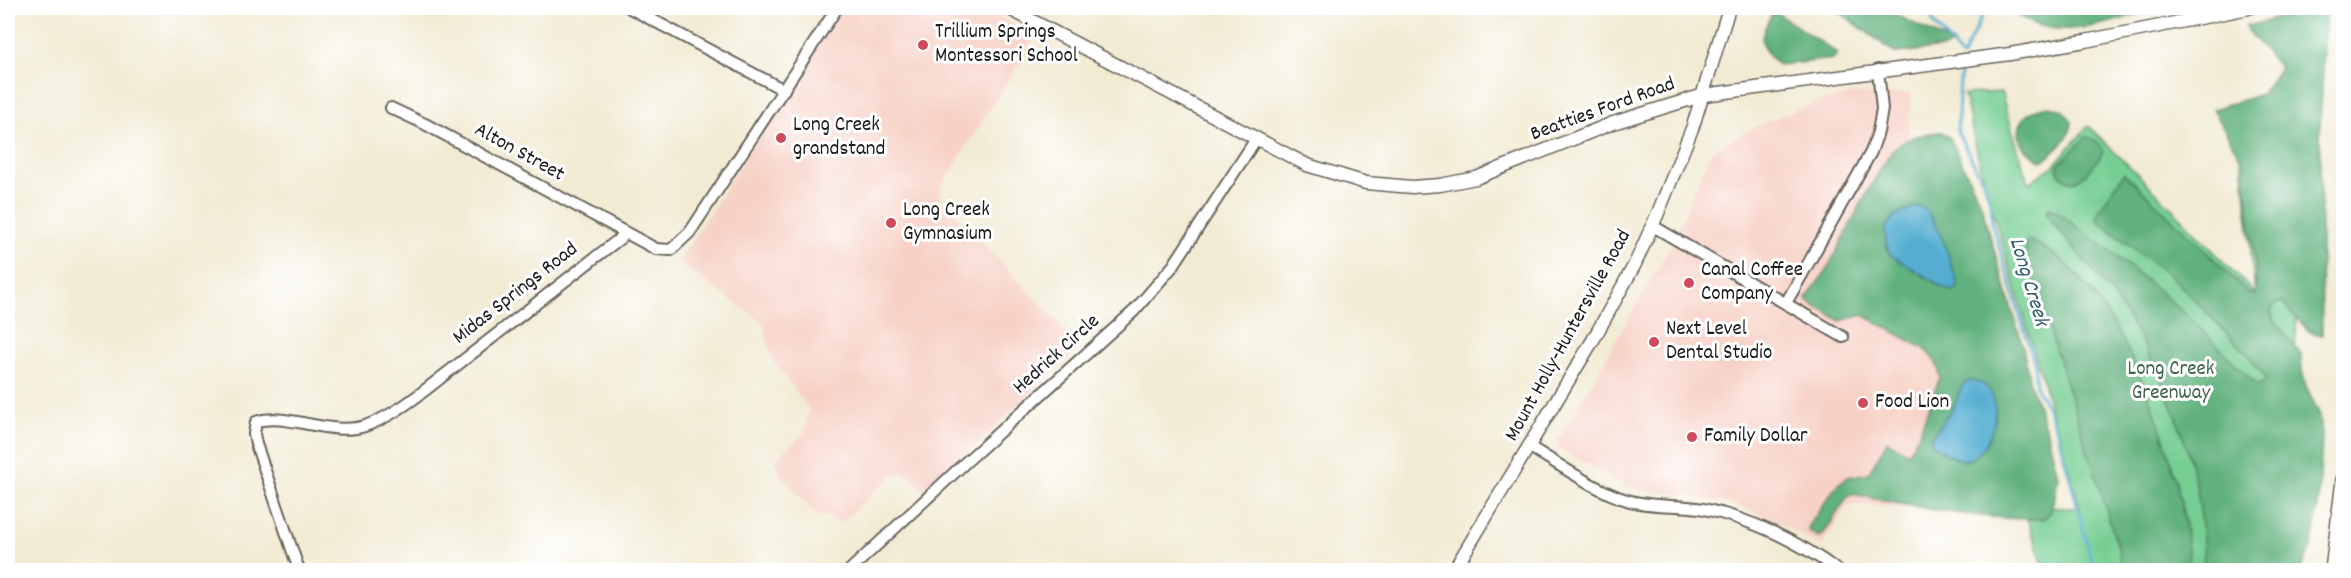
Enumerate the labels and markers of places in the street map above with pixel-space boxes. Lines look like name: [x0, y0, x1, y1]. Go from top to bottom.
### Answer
place label: Trillium Springs Montessori School: [935, 18, 1078, 72]
marker: Trillium Springs Montessori School: [916, 38, 930, 52]
place label: Long Creek grandstand: [793, 111, 885, 165]
marker: Long Creek grandstand: [774, 131, 788, 145]
place label: Long Creek Gymnasium: [903, 196, 992, 250]
marker: Long Creek Gymnasium: [884, 216, 898, 230]
place label: Canal Coffee Company: [1701, 256, 1803, 310]
marker: Canal Coffee Company: [1682, 276, 1696, 290]
place label: Next Level Dental Studio: [1666, 315, 1772, 369]
marker: Next Level Dental Studio: [1647, 335, 1661, 349]
place label: Food Lion: [1875, 388, 1949, 418]
marker: Food Lion: [1856, 396, 1870, 410]
place label: Family Dollar: [1704, 422, 1808, 452]
marker: Family Dollar: [1685, 430, 1699, 444]

